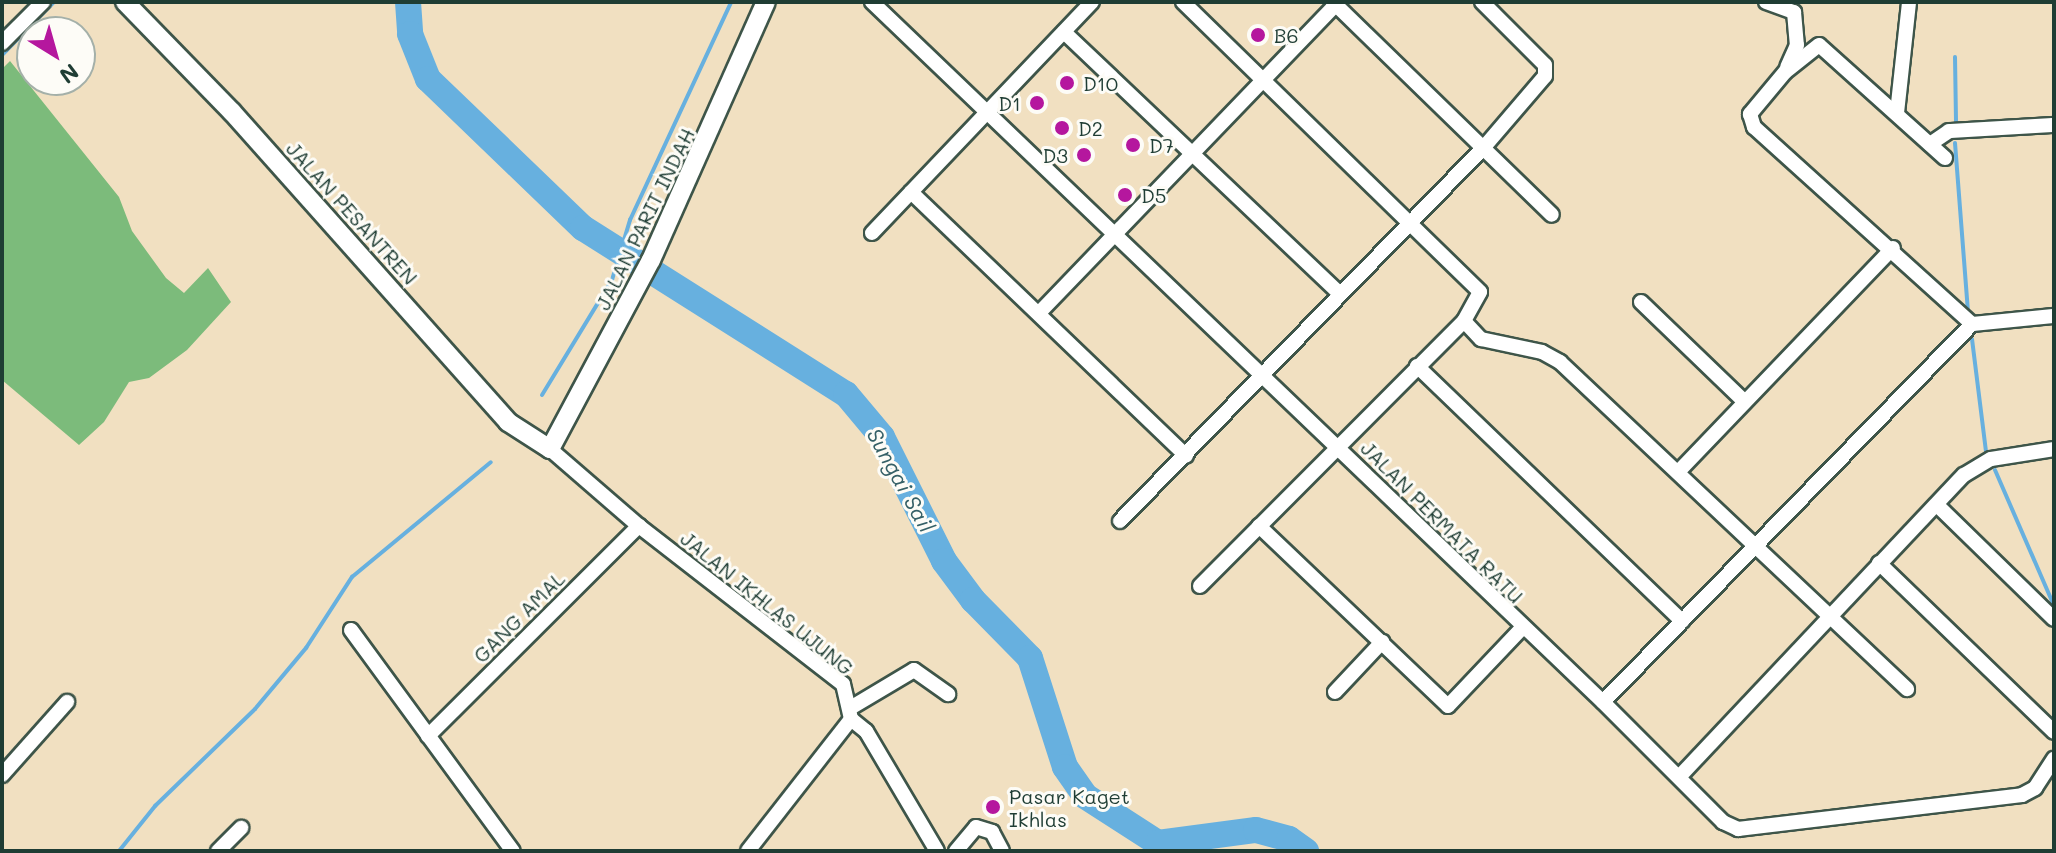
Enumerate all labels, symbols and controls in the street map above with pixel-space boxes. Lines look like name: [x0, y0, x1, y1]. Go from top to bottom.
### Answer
north arrow: [16, 16, 96, 96]
place label: B6: [1274, 23, 1298, 47]
marker: B6: [1249, 26, 1267, 44]
text: N: [54, 57, 85, 91]
place label: D10: [1083, 71, 1118, 95]
marker: D10: [1058, 74, 1076, 92]
place label: D1: [998, 91, 1021, 115]
marker: D1: [1028, 94, 1046, 112]
place label: D2: [1078, 116, 1103, 140]
marker: D2: [1053, 119, 1071, 137]
street label: JALAN PARIT INDAH: [591, 124, 699, 314]
place label: D7: [1149, 133, 1174, 157]
marker: D7: [1124, 136, 1142, 154]
street label: JALAN PESANTREN: [282, 137, 422, 289]
place label: D3: [1043, 143, 1068, 167]
marker: D3: [1075, 146, 1093, 164]
place label: D5: [1141, 183, 1166, 207]
marker: D5: [1116, 186, 1134, 204]
water label: Sungai Sail: [862, 423, 940, 537]
street label: JALAN PERMATA RATU: [1356, 436, 1528, 608]
street label: JALAN IKHLAS UJUNG: [676, 526, 858, 680]
street label: GANG AMAL: [469, 567, 569, 667]
place label: Pasar Kaget Ikhlas: [1009, 784, 1130, 831]
marker: Pasar Kaget Ikhlas: [984, 798, 1002, 816]

